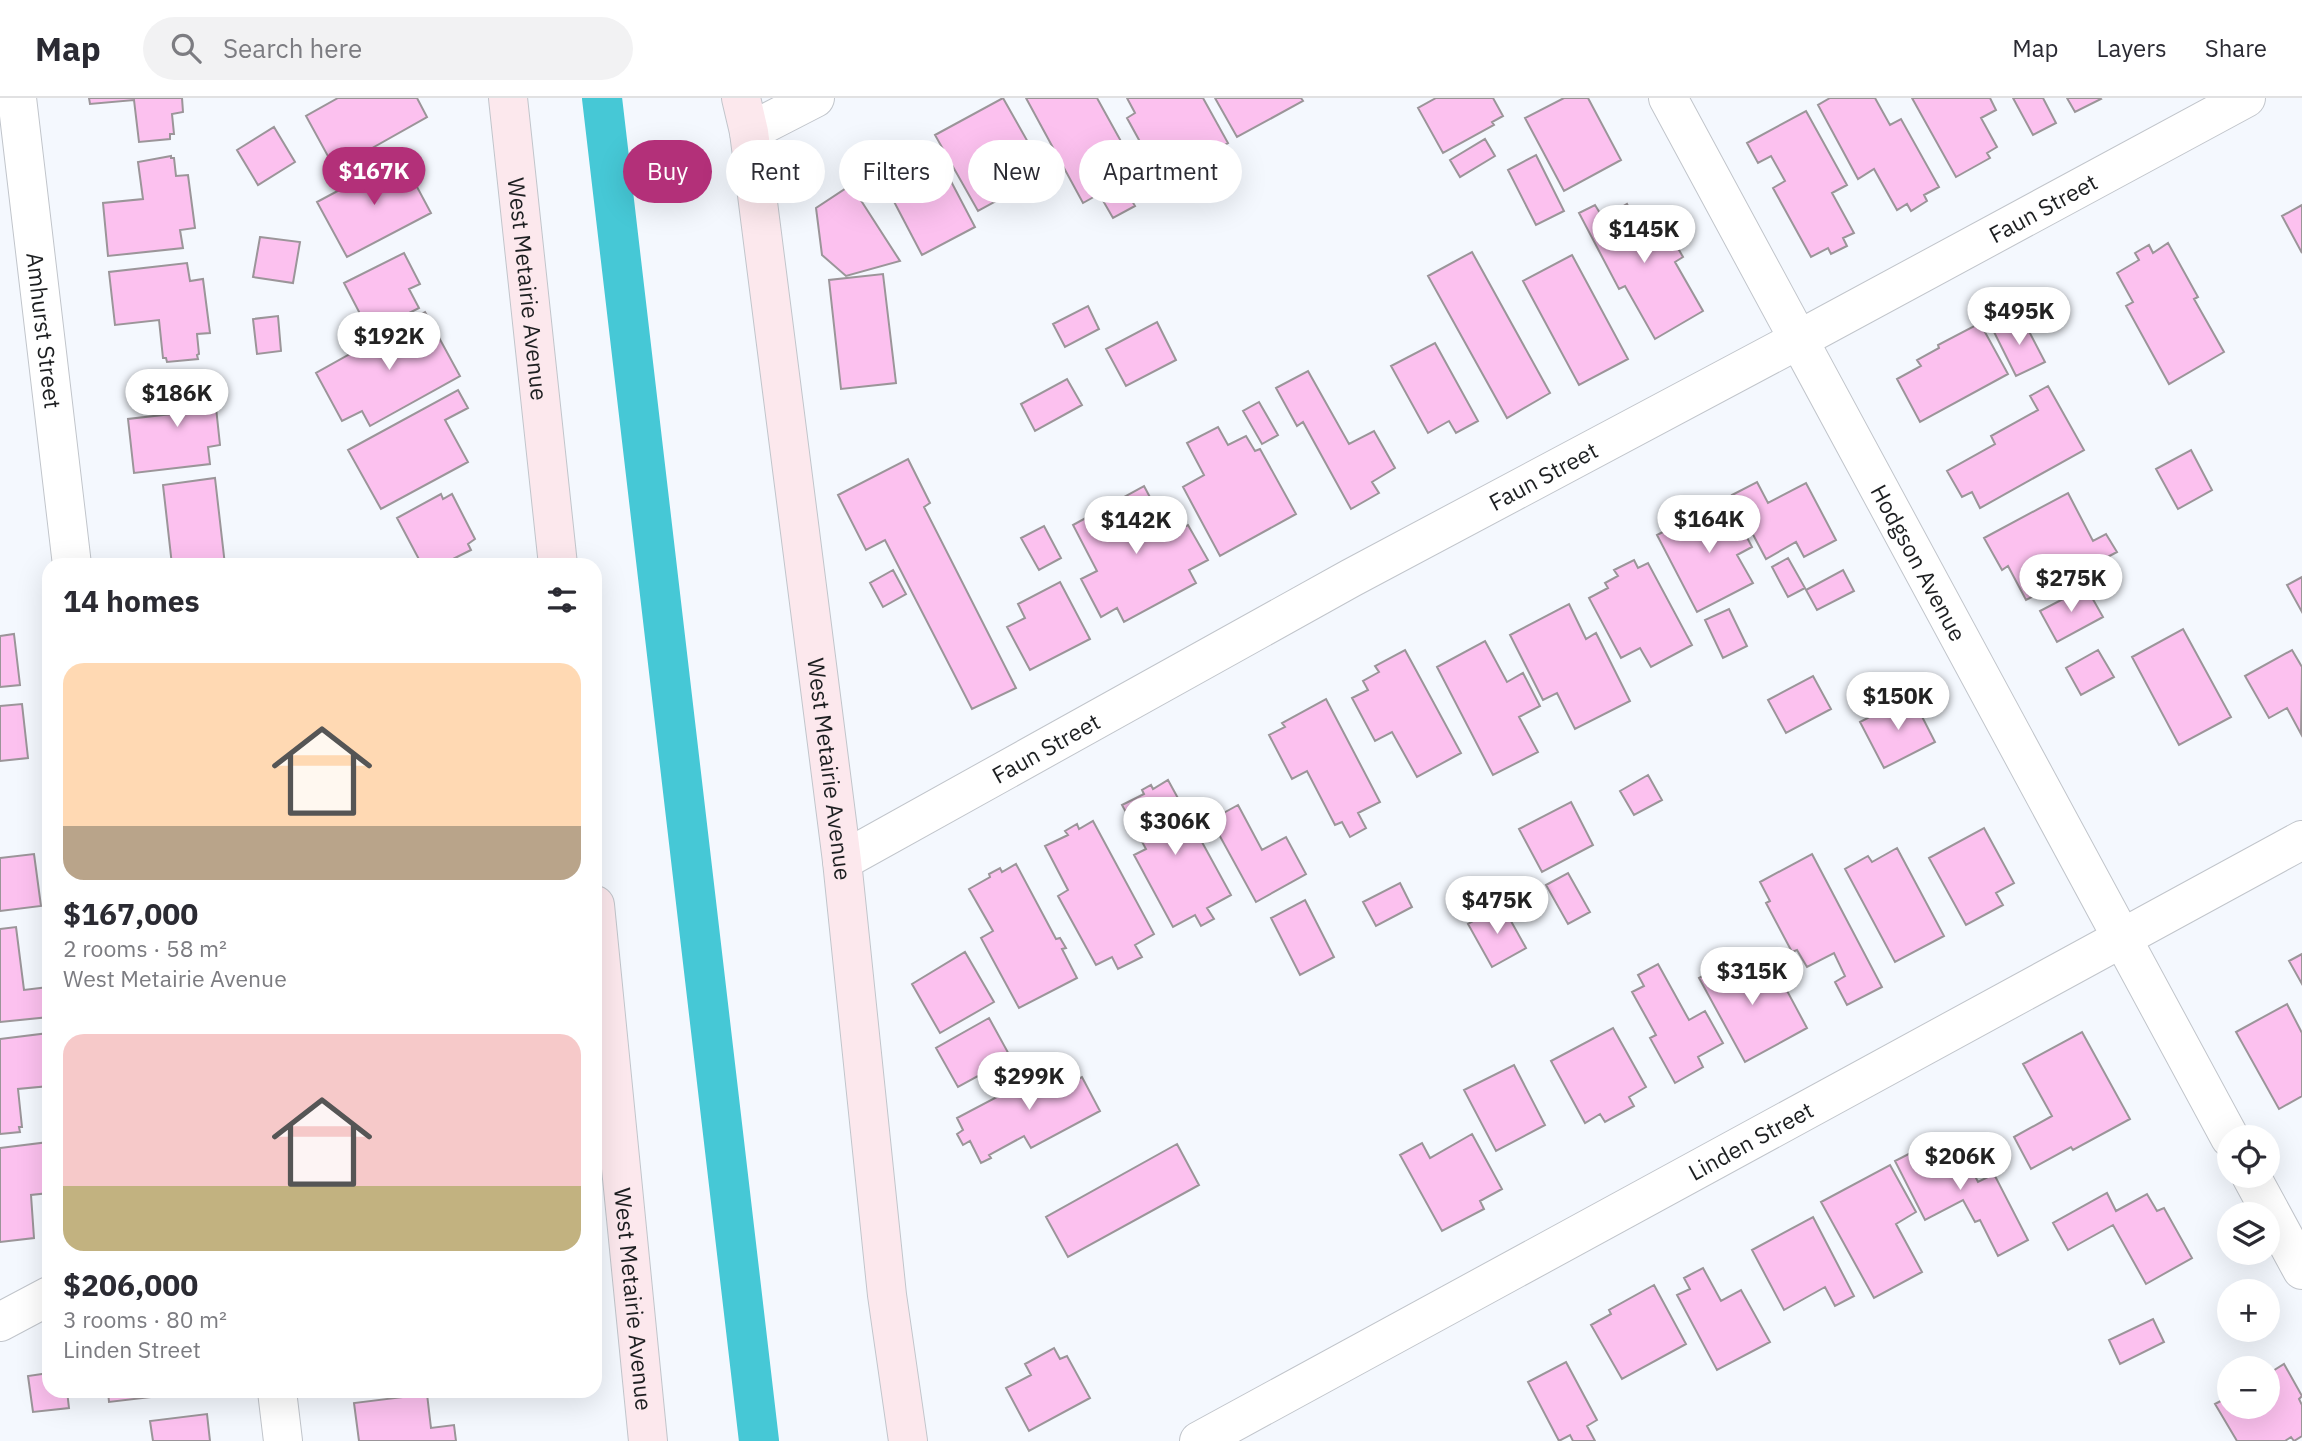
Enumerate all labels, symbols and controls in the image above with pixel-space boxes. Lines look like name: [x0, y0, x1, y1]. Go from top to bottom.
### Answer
search box: [143, 17, 633, 80]
text: Map: [35, 27, 101, 70]
icon: search: [167, 29, 205, 67]
text: Search here: [223, 31, 362, 65]
text: Map: [2012, 32, 2059, 64]
text: Layers: [2097, 32, 2167, 64]
text: Share: [2205, 32, 2267, 64]
chip: Buy: [623, 140, 712, 203]
chip: Rent: [726, 140, 825, 203]
chip: Filters: [839, 140, 954, 203]
chip: New: [968, 140, 1065, 203]
chip: Apartment: [1079, 140, 1242, 203]
pin: $167K: [325, 148, 423, 207]
text: $167K: [338, 155, 410, 185]
street label: Faun Street: [1983, 166, 2102, 249]
street label: West Metairie Avenue: [502, 176, 555, 402]
pin: $145K: [1595, 206, 1693, 265]
text: $145K: [1608, 213, 1680, 243]
street label: Amhurst Street: [20, 251, 68, 410]
pin: $495K: [1970, 288, 2068, 347]
text: $495K: [1983, 295, 2055, 325]
pin: $192K: [340, 313, 438, 372]
text: $192K: [353, 320, 425, 350]
pin: $186K: [128, 370, 226, 429]
text: $186K: [141, 377, 213, 407]
street label: Faun Street: [1484, 435, 1603, 517]
street label: Hodgson Avenue: [1864, 479, 1974, 646]
pin: $142K: [1087, 496, 1185, 556]
pin: $164K: [1660, 496, 1758, 555]
text: $164K: [1673, 503, 1745, 533]
text: $142K: [1100, 504, 1172, 534]
pin: $275K: [2022, 554, 2120, 614]
text: $275K: [2035, 562, 2107, 592]
text: 14 homes: [63, 581, 200, 620]
icon: filters: [543, 581, 581, 619]
street label: West Metairie Avenue: [801, 656, 859, 882]
pin: $150K: [1849, 672, 1947, 732]
text: $150K: [1862, 680, 1934, 710]
street label: Faun Street: [986, 706, 1105, 790]
icon: home: [259, 708, 385, 834]
pin: $306K: [1126, 798, 1224, 857]
text: $306K: [1139, 805, 1211, 835]
pin: $475K: [1448, 876, 1546, 936]
text: $475K: [1461, 884, 1533, 914]
text: $167,000: [63, 894, 198, 933]
text: 2 rooms · 58 m²: [63, 933, 227, 963]
pin: $315K: [1703, 948, 1801, 1007]
text: $315K: [1716, 955, 1788, 985]
text: West Metairie Avenue: [63, 963, 287, 993]
pin: $299K: [980, 1052, 1078, 1112]
text: $299K: [993, 1060, 1065, 1090]
icon: home: [259, 1079, 385, 1205]
street label: Linden Street: [1683, 1094, 1818, 1187]
map controls: [2217, 1125, 2280, 1419]
button: locate: [2217, 1125, 2280, 1188]
pin: $206K: [1911, 1132, 2009, 1192]
text: $206K: [1924, 1140, 1996, 1170]
street label: West Metairie Avenue: [608, 1186, 660, 1412]
button: layers: [2217, 1202, 2280, 1265]
text: $206,000: [63, 1265, 198, 1304]
button: +: [2217, 1279, 2280, 1342]
text: 3 rooms · 80 m²: [63, 1304, 227, 1334]
text: Linden Street: [63, 1334, 201, 1364]
button: −: [2217, 1356, 2280, 1419]

